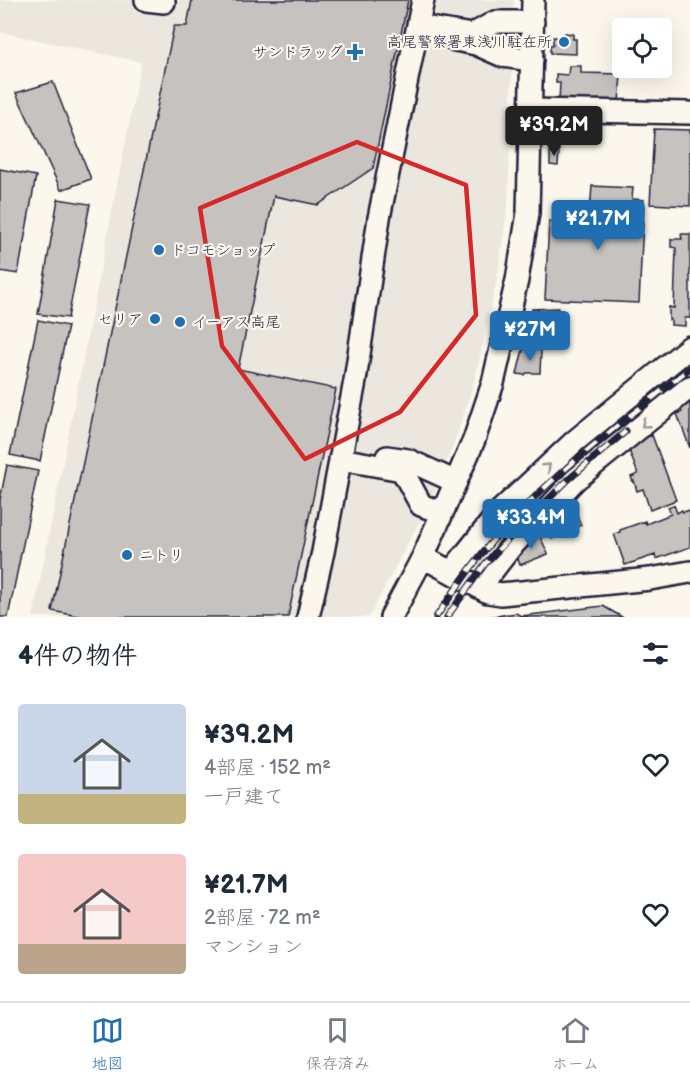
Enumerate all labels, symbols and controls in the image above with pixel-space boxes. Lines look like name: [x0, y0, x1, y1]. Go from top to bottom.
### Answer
map controls: [612, 18, 672, 78]
button: locate: [612, 18, 672, 78]
place label: 高尾警察署東浅川駐在所: [387, 33, 552, 52]
marker: 高尾警察署東浅川駐在所: [557, 35, 571, 49]
place label: サンドラッグ: [253, 43, 343, 62]
marker: サンドラッグ: [348, 45, 362, 59]
pin: ¥39.2M: [505, 106, 603, 157]
text: ¥39.2M: [519, 113, 589, 137]
pin: ¥21.7M: [549, 200, 647, 251]
text: ¥21.7M: [566, 207, 630, 231]
place label: ドコモショップ: [171, 241, 275, 260]
marker: ドコモショップ: [152, 243, 166, 257]
place label: セリア: [98, 310, 143, 329]
pin: ¥27M: [494, 311, 566, 362]
marker: セリア: [148, 312, 162, 326]
place label: イーアス高尾: [192, 313, 281, 332]
marker: イーアス高尾: [173, 315, 187, 329]
text: ¥27M: [504, 318, 556, 342]
one-way arrow: [641, 416, 652, 427]
one-way arrow: [540, 463, 550, 474]
pin: ¥33.4M: [482, 499, 580, 550]
text: ¥33.4M: [496, 506, 566, 530]
place label: ニトリ: [139, 546, 184, 565]
marker: ニトリ: [120, 548, 134, 562]
icon: filters: [639, 637, 672, 670]
text: 4件の物件: [18, 641, 137, 672]
text: ¥39.2M: [204, 720, 294, 751]
icon: home: [66, 728, 138, 800]
icon: heart: [639, 748, 672, 781]
text: 4部屋 · 152 m²: [204, 756, 331, 780]
text: 一戸建て: [204, 785, 284, 809]
text: ¥21.7M: [204, 870, 288, 901]
icon: home: [66, 878, 138, 950]
icon: heart: [639, 898, 672, 931]
text: 2部屋 · 72 m²: [204, 906, 321, 930]
text: マンション: [204, 935, 303, 959]
tab: 地図: [91, 1014, 124, 1074]
tab: 保存済み: [306, 1014, 370, 1074]
tab: ホーム: [552, 1014, 599, 1074]

